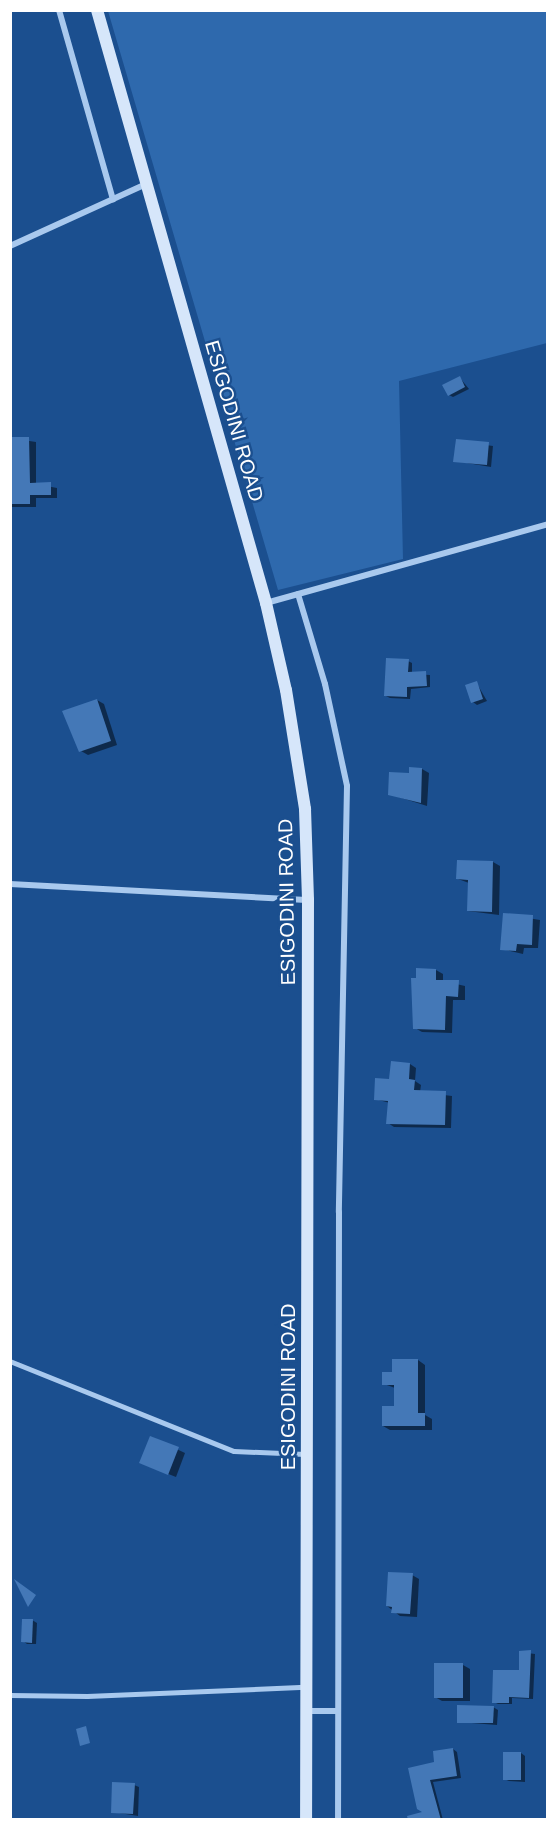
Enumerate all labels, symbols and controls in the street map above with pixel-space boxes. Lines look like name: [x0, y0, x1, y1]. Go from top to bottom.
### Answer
street label: ESIGODINI ROAD: [199, 338, 269, 504]
street label: ESIGODINI ROAD: [274, 818, 300, 986]
street label: ESIGODINI ROAD: [276, 1304, 300, 1470]

